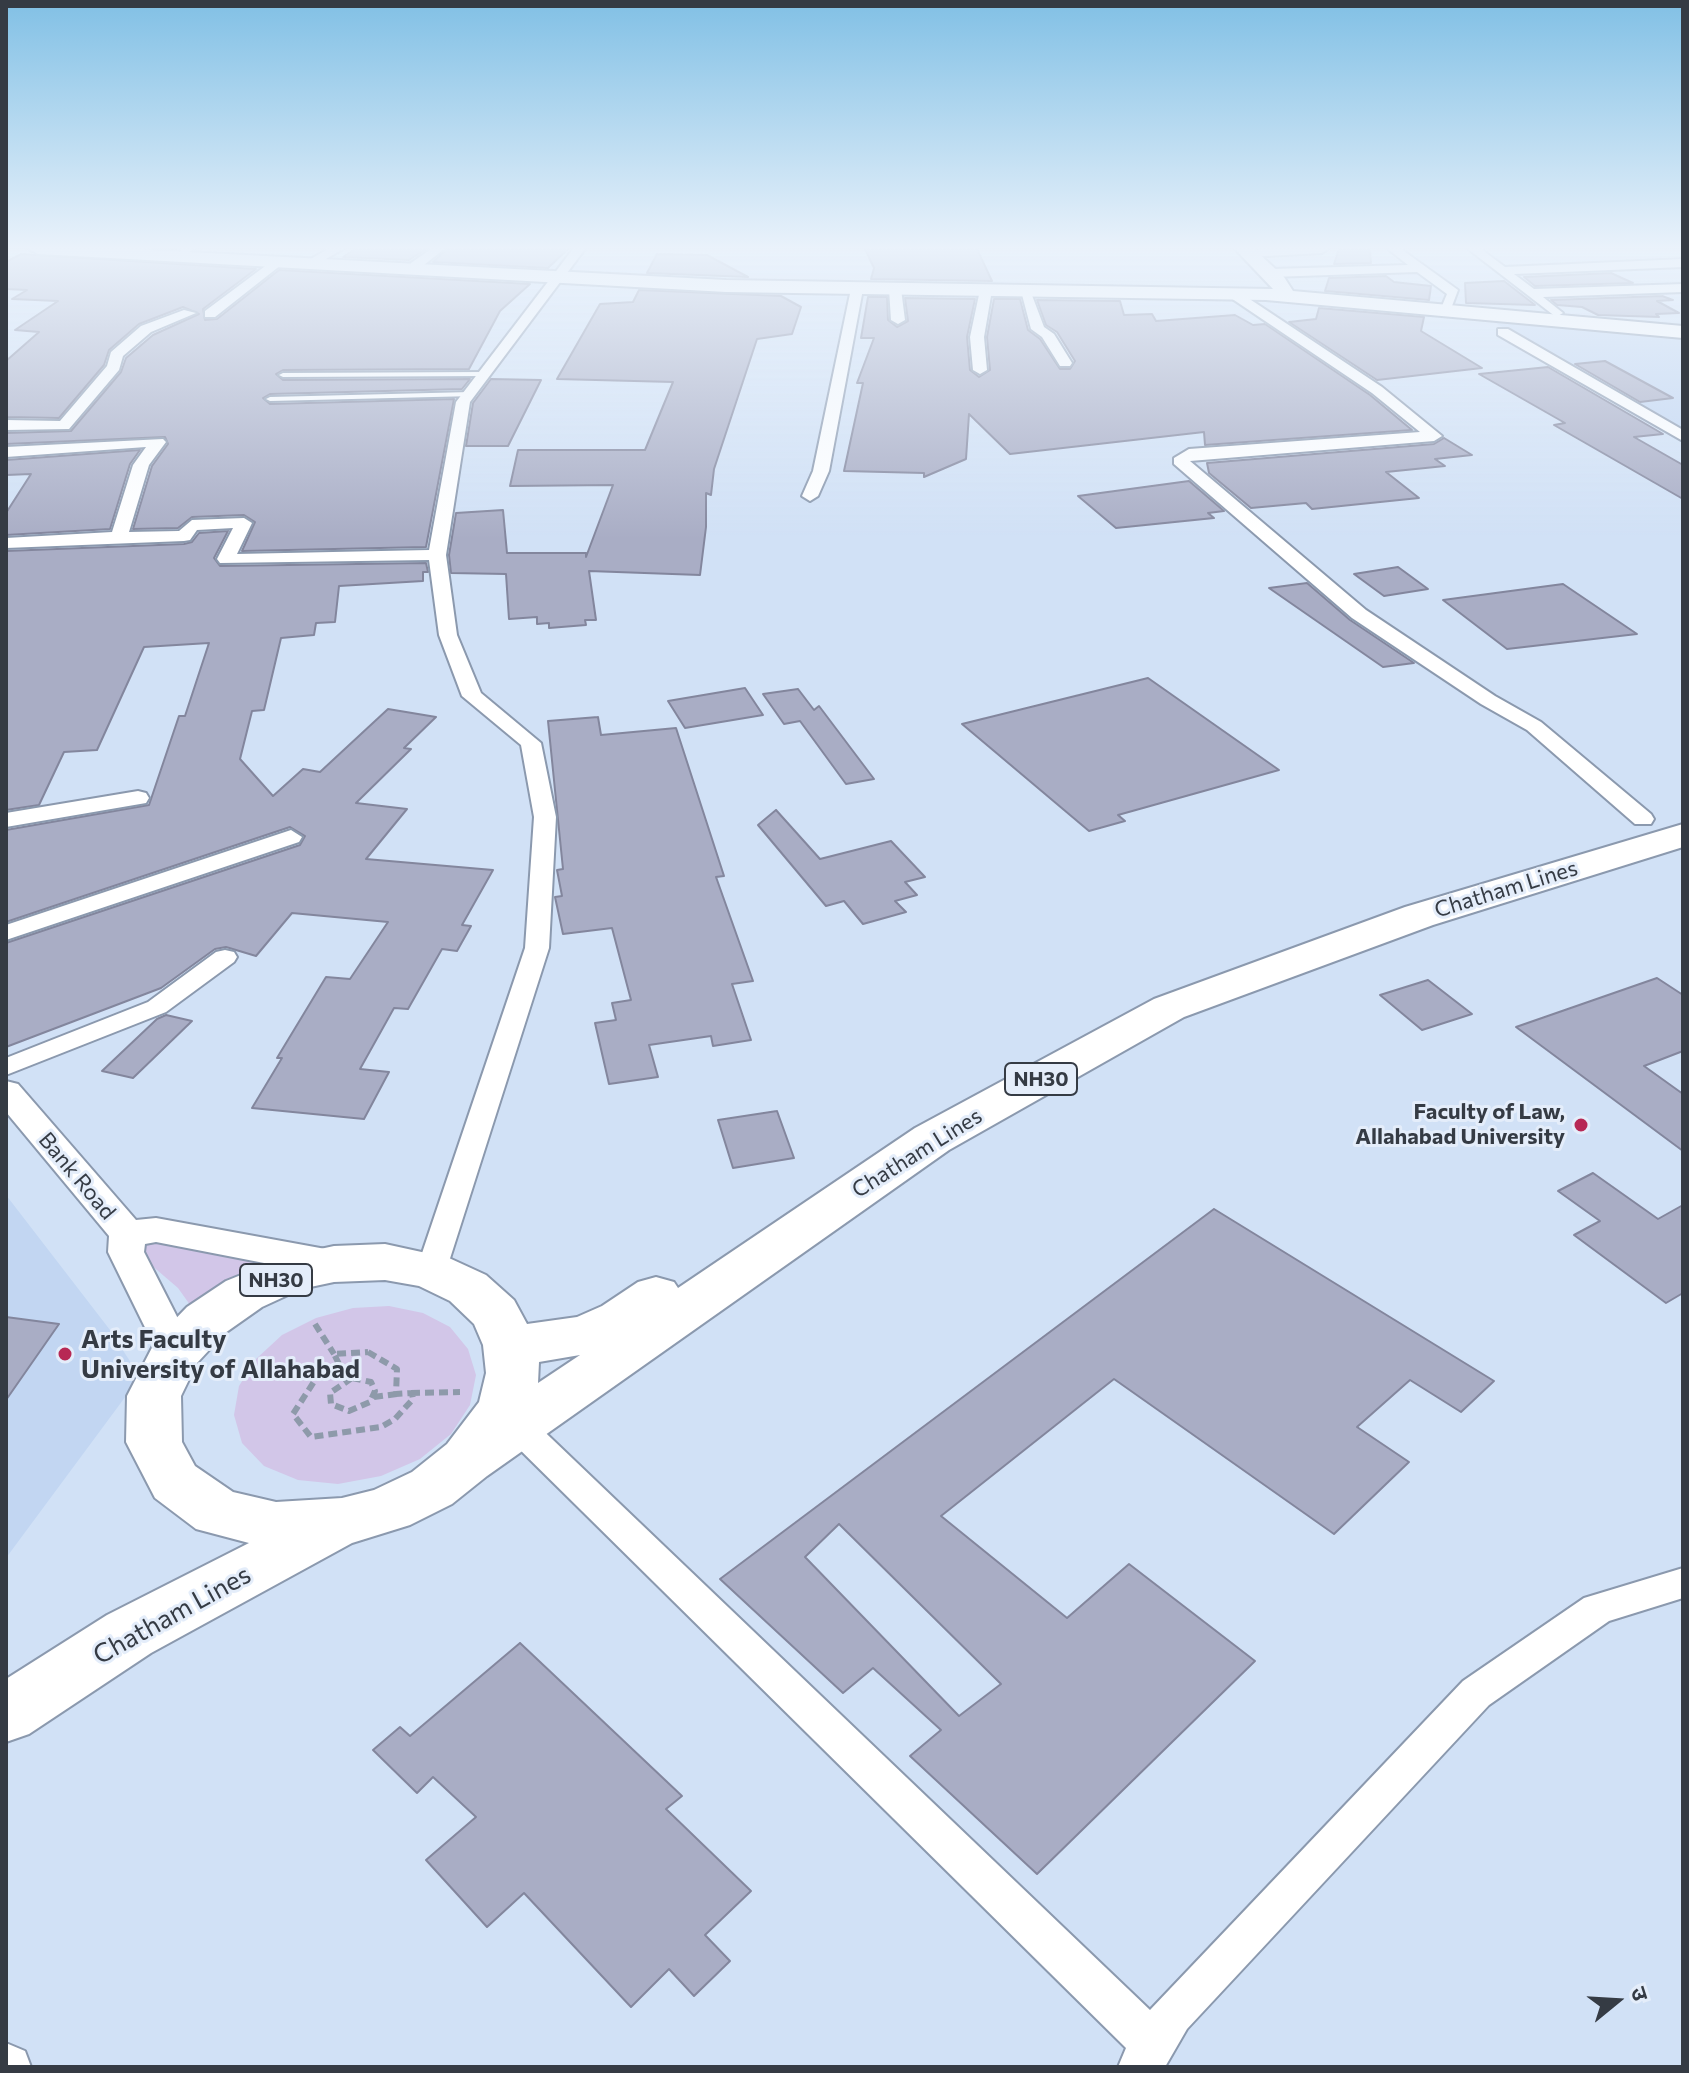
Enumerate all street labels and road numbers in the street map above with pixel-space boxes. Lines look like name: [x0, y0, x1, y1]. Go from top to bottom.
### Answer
street label: Chatham Lines: [1431, 855, 1581, 923]
road number: NH30: [1005, 1063, 1077, 1095]
street label: Chatham Lines: [847, 1103, 987, 1203]
street label: Bank Road: [33, 1127, 121, 1225]
road number: NH30: [240, 1264, 312, 1296]
street label: Chatham Lines: [88, 1559, 256, 1671]

